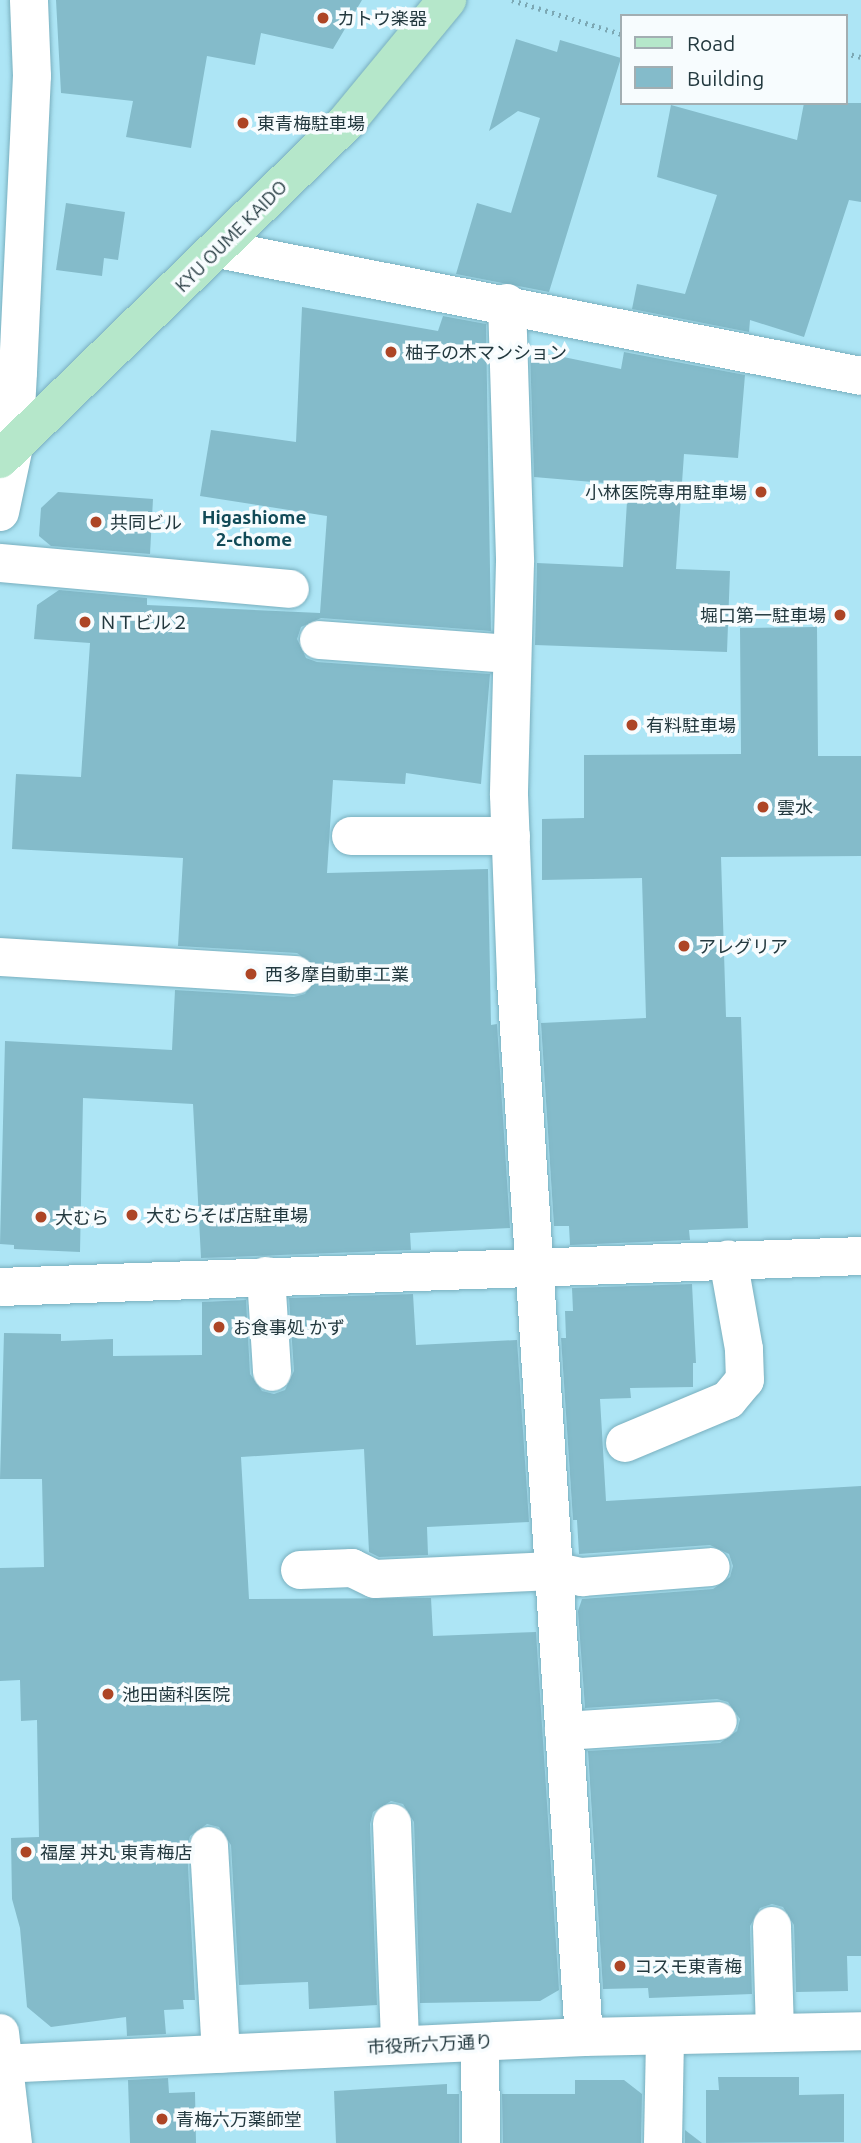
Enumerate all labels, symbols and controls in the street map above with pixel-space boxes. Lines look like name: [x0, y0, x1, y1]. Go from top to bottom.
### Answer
place label: カトウ楽器: [337, 7, 427, 29]
marker: カトウ楽器: [315, 10, 331, 26]
legend: [620, 14, 847, 105]
text: Road: [687, 31, 735, 55]
text: Building: [687, 66, 764, 90]
place label: 東青梅駐車場: [257, 112, 365, 134]
marker: 東青梅駐車場: [235, 115, 251, 131]
street label: KYU OUME KAIDO: [171, 176, 291, 296]
place label: 柚子の木マンション: [405, 341, 567, 363]
marker: 柚子の木マンション: [383, 344, 399, 360]
place label: 小林医院専用駐車場: [585, 481, 747, 503]
marker: 小林医院専用駐車場: [753, 484, 769, 500]
district label: Higashiome 2-chome: [202, 507, 306, 551]
place label: 共同ビル: [110, 511, 182, 533]
marker: 共同ビル: [88, 514, 104, 530]
place label: 堀口第一駐車場: [700, 604, 826, 626]
marker: 堀口第一駐車場: [832, 607, 848, 623]
place label: ＮＴビル２: [99, 611, 189, 633]
marker: ＮＴビル２: [77, 614, 93, 630]
place label: 有料駐車場: [646, 714, 736, 736]
marker: 有料駐車場: [624, 717, 640, 733]
place label: 雲水: [777, 796, 813, 818]
marker: 雲水: [755, 799, 771, 815]
place label: アレグリア: [698, 935, 788, 957]
marker: アレグリア: [676, 938, 692, 954]
place label: 西多摩自動車工業: [265, 963, 409, 985]
marker: 西多摩自動車工業: [243, 966, 259, 982]
place label: 大むらそば店駐車場: [146, 1204, 308, 1226]
place label: 大むら: [55, 1206, 109, 1228]
marker: 大むらそば店駐車場: [124, 1207, 140, 1223]
marker: 大むら: [33, 1209, 49, 1225]
place label: お食事処 かず: [233, 1316, 345, 1338]
marker: お食事処 かず: [211, 1319, 227, 1335]
place label: 池田歯科医院: [122, 1683, 230, 1705]
marker: 池田歯科医院: [100, 1686, 116, 1702]
place label: 福屋 丼丸 東青梅店: [40, 1841, 192, 1863]
marker: 福屋 丼丸 東青梅店: [18, 1844, 34, 1860]
place label: コスモ東青梅: [634, 1955, 742, 1977]
marker: コスモ東青梅: [612, 1958, 628, 1974]
street label: 市役所六万通り: [367, 2030, 493, 2058]
place label: 青梅六万薬師堂: [176, 2108, 302, 2130]
marker: 青梅六万薬師堂: [154, 2111, 170, 2127]

